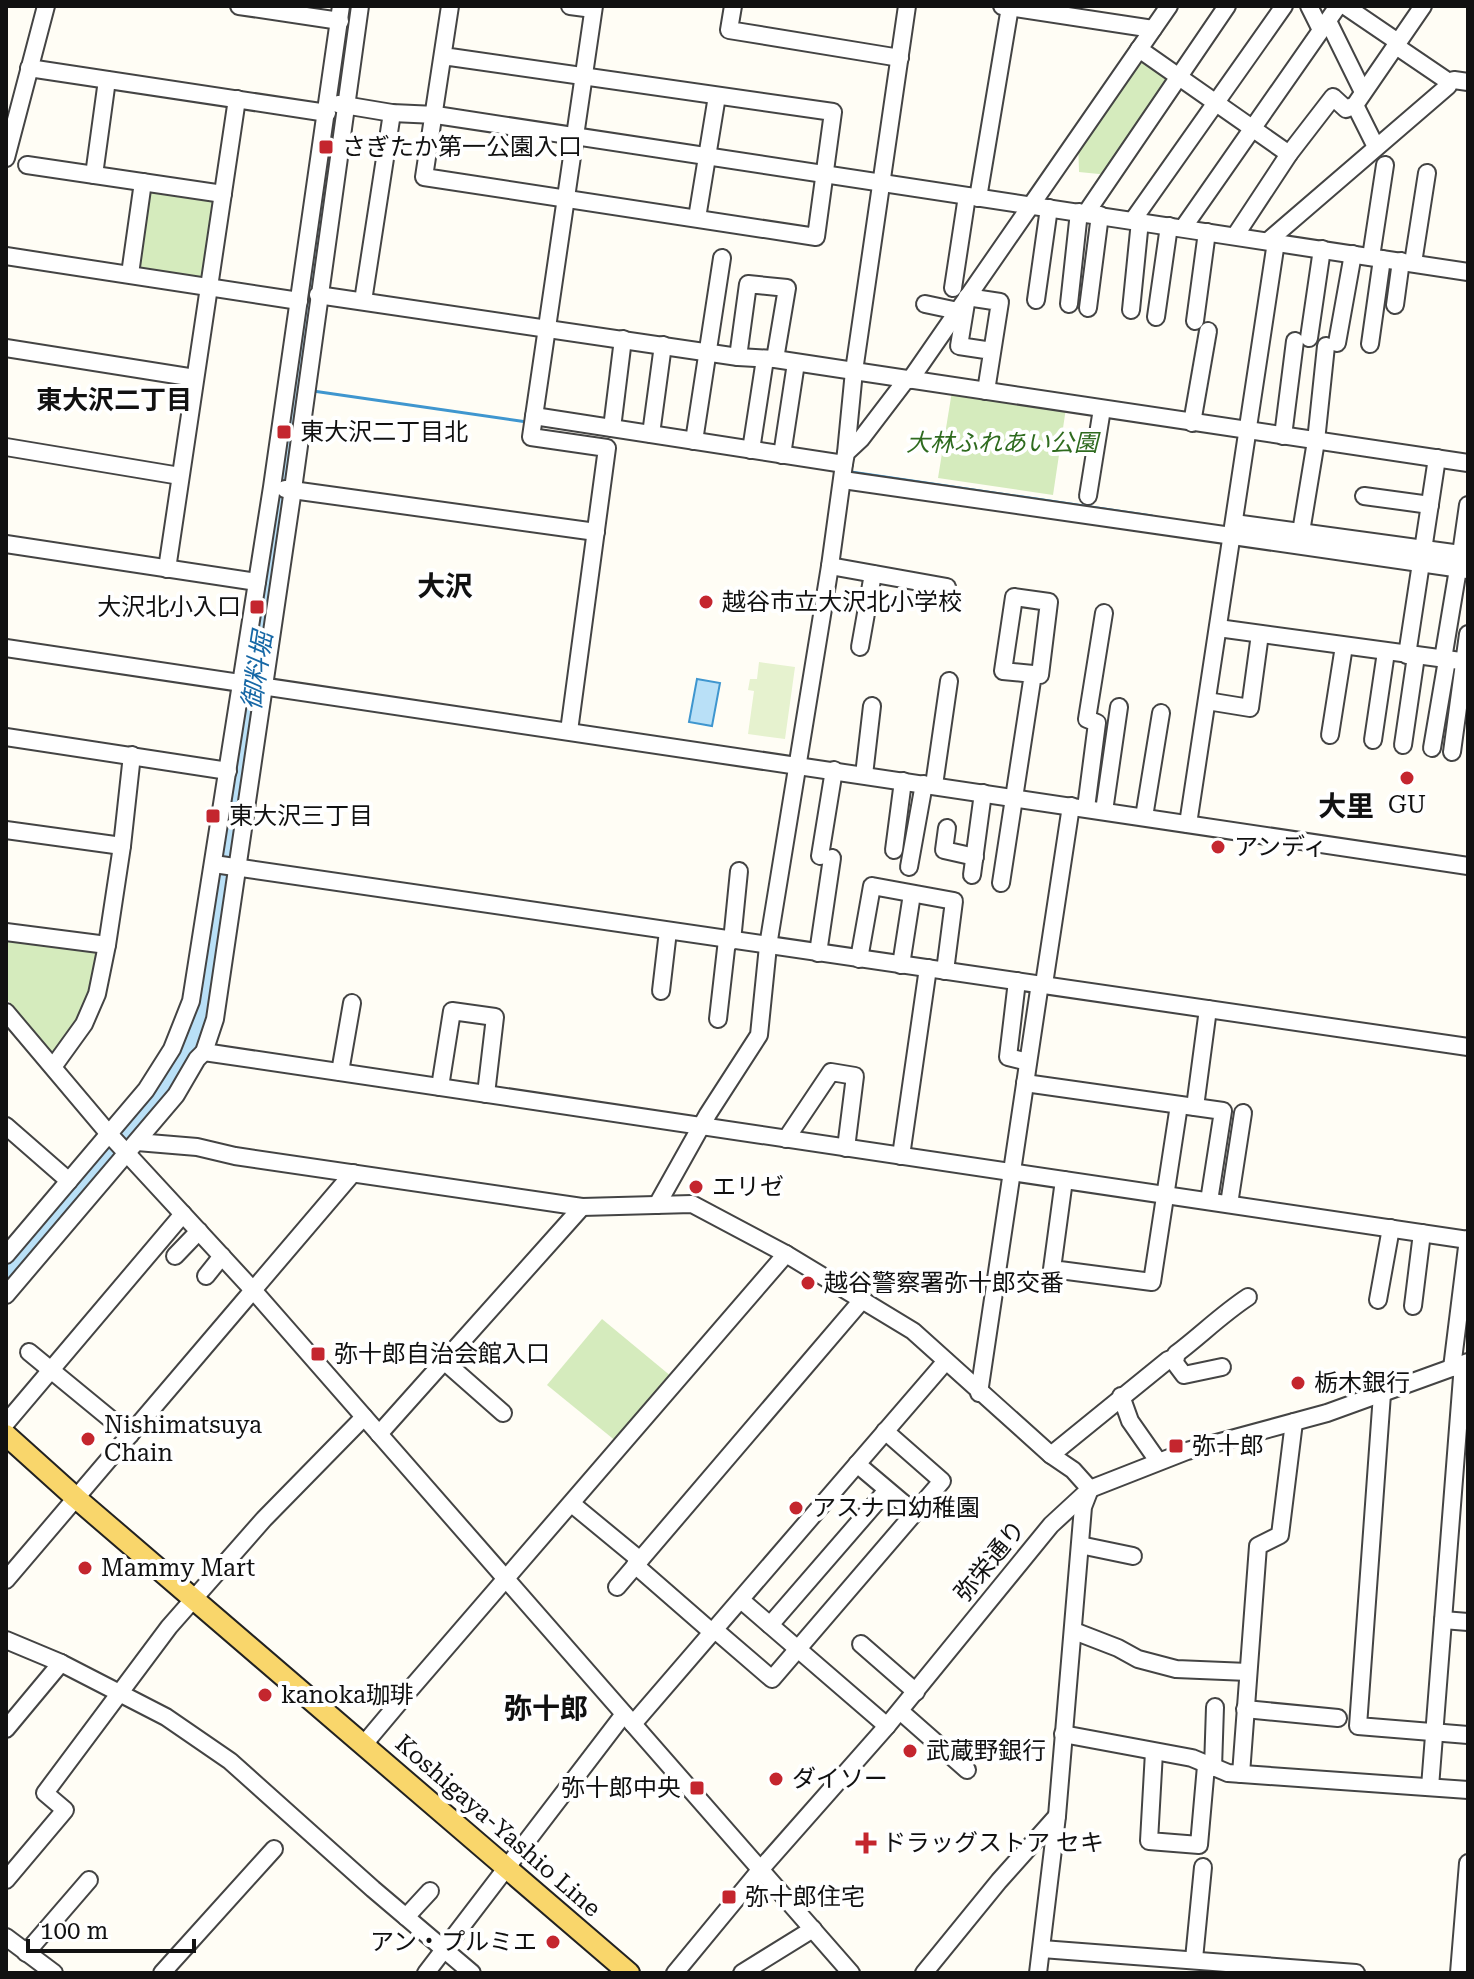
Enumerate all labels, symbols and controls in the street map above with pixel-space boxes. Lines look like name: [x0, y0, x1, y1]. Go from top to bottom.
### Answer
place label: さぎたか第一公園入口: [342, 133, 582, 161]
marker: さぎたか第一公園入口: [317, 138, 335, 156]
district label: 東大沢二丁目: [36, 385, 192, 415]
place label: 東大沢二丁目北: [300, 418, 468, 446]
marker: 東大沢二丁目北: [275, 423, 293, 441]
park label: 大林ふれあい公園: [906, 429, 1101, 457]
district label: 大沢: [417, 570, 473, 603]
place label: 越谷市立大沢北小学校: [722, 588, 962, 616]
place label: 大沢北小入口: [97, 593, 241, 621]
marker: 越谷市立大沢北小学校: [697, 593, 715, 611]
marker: 大沢北小入口: [248, 598, 266, 616]
water label: 御料堀: [236, 626, 279, 712]
marker: GU: [1398, 769, 1416, 787]
district label: 大里: [1318, 790, 1374, 823]
place label: GU: [1388, 791, 1426, 819]
place label: 東大沢三丁目: [229, 802, 373, 830]
marker: 東大沢三丁目: [204, 807, 222, 825]
place label: アンディ: [1234, 833, 1327, 861]
marker: アンディ: [1209, 838, 1227, 856]
place label: エリゼ: [712, 1173, 784, 1201]
marker: エリゼ: [687, 1178, 705, 1196]
place label: 越谷警察署弥十郎交番: [824, 1269, 1064, 1297]
marker: 越谷警察署弥十郎交番: [799, 1274, 817, 1292]
place label: 弥十郎自治会館入口: [334, 1340, 550, 1368]
marker: 弥十郎自治会館入口: [309, 1345, 327, 1363]
place label: 栃木銀行: [1314, 1369, 1410, 1397]
marker: 栃木銀行: [1289, 1374, 1307, 1392]
place label: Nishimatsuya Chain: [104, 1411, 262, 1467]
marker: Nishimatsuya Chain: [79, 1430, 97, 1448]
place label: 弥十郎: [1192, 1432, 1264, 1460]
marker: 弥十郎: [1167, 1437, 1185, 1455]
place label: アスナロ幼稚園: [812, 1494, 980, 1522]
marker: アスナロ幼稚園: [787, 1499, 805, 1517]
street label: 弥栄通り: [949, 1515, 1031, 1607]
place label: Mammy Mart: [101, 1554, 255, 1582]
marker: Mammy Mart: [76, 1559, 94, 1577]
place label: kanoka珈琲: [281, 1681, 414, 1709]
marker: kanoka珈琲: [256, 1686, 274, 1704]
district label: 弥十郎: [504, 1692, 588, 1725]
street label: Koshigaya-Yashio Line: [390, 1729, 606, 1923]
place label: 武蔵野銀行: [926, 1737, 1046, 1765]
marker: 武蔵野銀行: [901, 1742, 919, 1760]
place label: ダイソー: [792, 1765, 888, 1793]
marker: ダイソー: [767, 1770, 785, 1788]
place label: 弥十郎中央: [561, 1774, 681, 1802]
marker: 弥十郎中央: [688, 1779, 706, 1797]
place label: ドラッグストア セキ: [882, 1829, 1104, 1857]
marker: ドラッグストア セキ: [857, 1834, 875, 1852]
place label: 弥十郎住宅: [745, 1883, 865, 1911]
marker: 弥十郎住宅: [720, 1888, 738, 1906]
scale bar: [28, 1903, 194, 1953]
text: 100 m: [40, 1917, 108, 1945]
place label: アン・プルミエ: [370, 1928, 537, 1956]
marker: アン・プルミエ: [544, 1933, 562, 1951]

